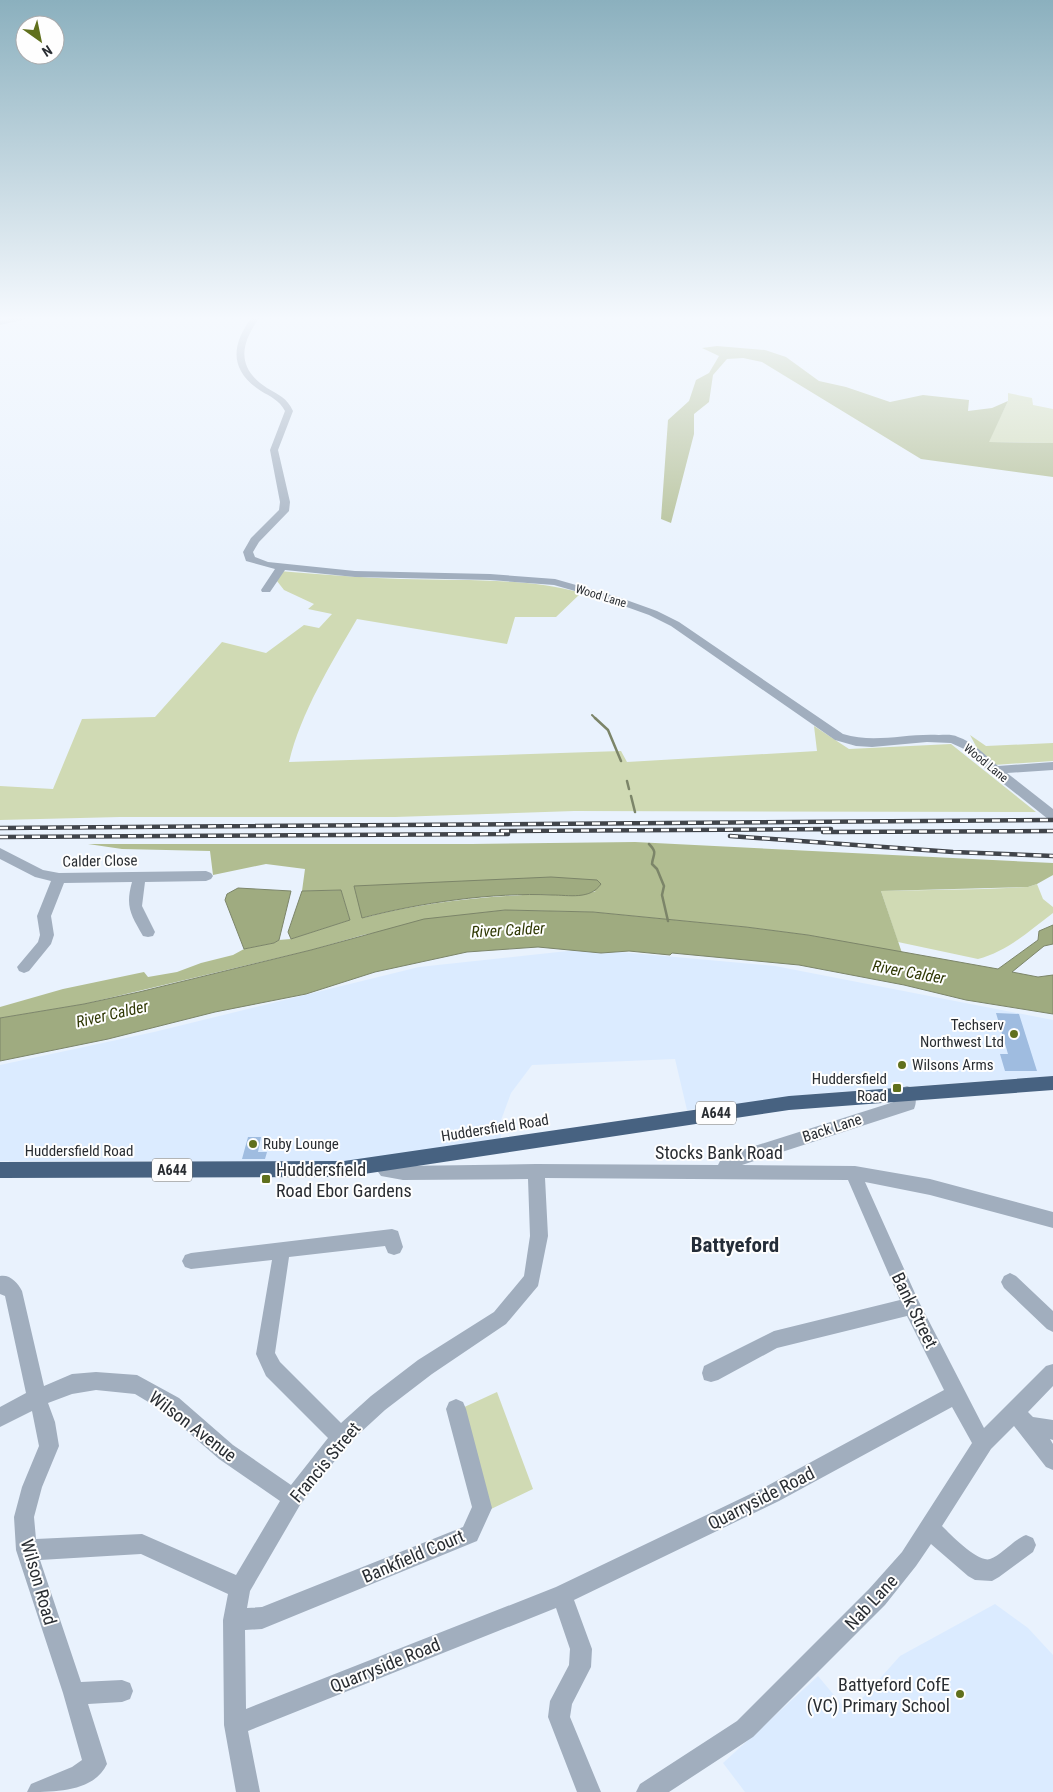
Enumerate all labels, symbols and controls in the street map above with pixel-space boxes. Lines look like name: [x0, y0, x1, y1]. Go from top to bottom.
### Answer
north arrow: [15, 15, 65, 65]
text: N: [39, 42, 55, 60]
street label: Wood Lane: [574, 582, 629, 610]
street label: Wood Lane: [961, 741, 1011, 785]
street label: Calder Close: [62, 851, 138, 871]
water label: River Calder: [471, 919, 546, 941]
water label: River Calder: [871, 956, 948, 988]
water label: River Calder: [74, 996, 151, 1032]
place label: Techserv Northwest Ltd: [920, 1016, 1005, 1051]
marker: Techserv Northwest Ltd: [1008, 1028, 1020, 1040]
place label: Wilsons Arms: [912, 1056, 994, 1074]
marker: Wilsons Arms: [896, 1059, 908, 1071]
place label: Huddersfield Road: [812, 1070, 887, 1105]
marker: Huddersfield Road: [891, 1082, 903, 1094]
road number: A644: [696, 1102, 736, 1124]
street label: Back Lane: [800, 1110, 864, 1146]
street label: Huddersfield Road: [440, 1111, 550, 1145]
place label: Ruby Lounge: [263, 1135, 339, 1153]
marker: Ruby Lounge: [247, 1138, 259, 1150]
street label: Huddersfield Road: [25, 1142, 133, 1160]
street label: Stocks Bank Road: [655, 1142, 783, 1163]
road number: A644: [152, 1158, 192, 1182]
place label: Huddersfield Road Ebor Gardens: [276, 1159, 412, 1201]
marker: Huddersfield Road Ebor Gardens: [260, 1173, 272, 1185]
district label: Battyeford: [691, 1233, 779, 1257]
street label: Bank Street: [888, 1269, 942, 1351]
street label: Wilson Avenue: [145, 1386, 241, 1466]
street label: Francis Street: [286, 1418, 364, 1506]
street label: Quarryside Road: [704, 1462, 818, 1534]
street label: Bankfield Court: [359, 1525, 467, 1587]
street label: Wilson Road: [17, 1537, 61, 1627]
street label: Nab Lane: [840, 1570, 902, 1634]
street label: Quarryside Road: [327, 1633, 443, 1697]
place label: Battyeford CofE (VC) Primary School: [807, 1674, 950, 1717]
marker: Battyeford CofE (VC) Primary School: [954, 1688, 966, 1700]

